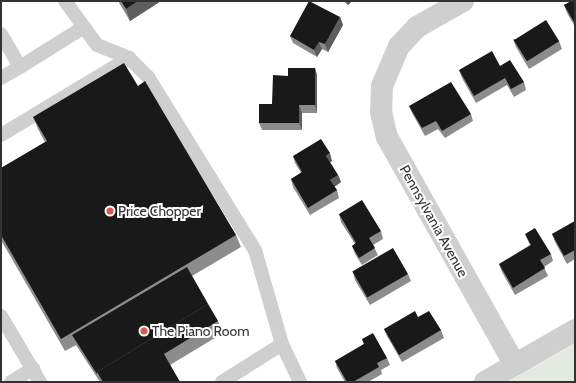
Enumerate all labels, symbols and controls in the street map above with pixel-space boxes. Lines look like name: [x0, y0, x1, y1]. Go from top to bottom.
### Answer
street label: Pennsylvania Avenue: [396, 162, 472, 280]
place label: Price Chopper: [118, 203, 201, 219]
marker: Price Chopper: [105, 206, 115, 216]
place label: The Piano Room: [152, 323, 249, 339]
marker: The Piano Room: [139, 326, 149, 336]

